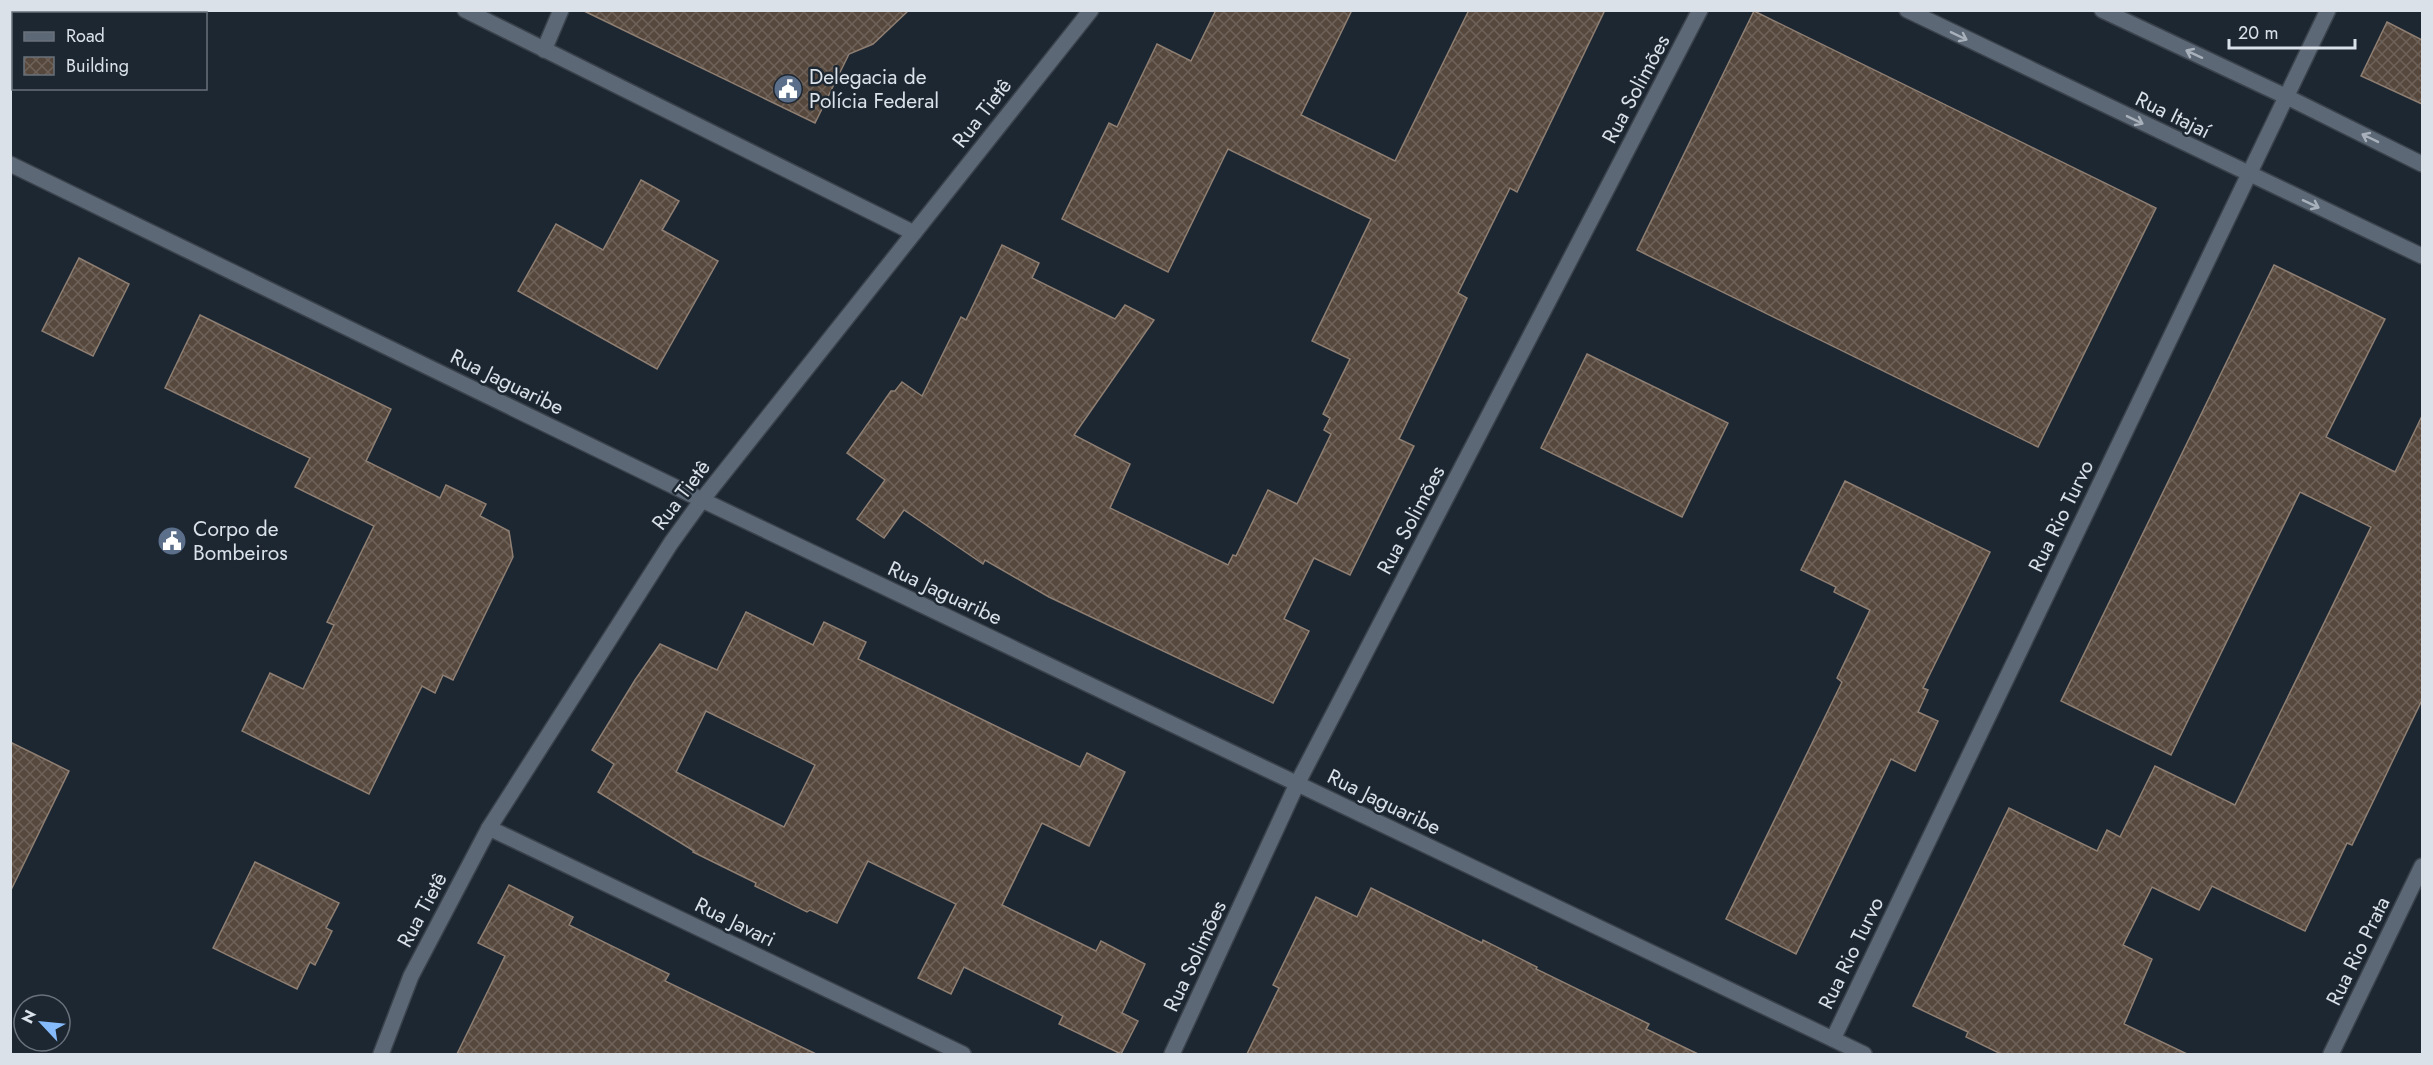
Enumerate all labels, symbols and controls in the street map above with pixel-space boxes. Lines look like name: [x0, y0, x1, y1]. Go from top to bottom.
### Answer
legend: [12, 12, 207, 90]
scale bar: [2229, 12, 2355, 50]
text: 20 m: [2238, 20, 2278, 46]
text: Road: [66, 23, 105, 49]
street label: Rua Solimões: [1595, 29, 1677, 149]
one-way arrow: [1950, 30, 1968, 42]
one-way arrow: [2186, 47, 2204, 59]
text: Building: [66, 53, 129, 79]
place label: Delegacia de Polícia Federal: [809, 62, 939, 116]
street label: Rua Tietê: [945, 72, 1019, 154]
public building icon: Delegacia de Polícia Federal: [772, 73, 804, 105]
street label: Rua Itajaí: [2130, 84, 2217, 147]
one-way arrow: [2126, 114, 2144, 126]
one-way arrow: [2362, 132, 2379, 144]
one-way arrow: [2302, 198, 2320, 210]
street label: Rua Jaguaribe: [445, 342, 569, 422]
street label: Rua Tietê: [645, 453, 717, 536]
street label: Rua Rio Turvo: [2021, 455, 2101, 577]
street label: Rua Solimões: [1370, 460, 1452, 580]
place label: Corpo de Bombeiros: [193, 514, 288, 568]
public building icon: Corpo de Bombeiros: [156, 525, 188, 557]
street label: Rua Jaguaribe: [883, 553, 1007, 633]
street label: Rua Jaguaribe: [1322, 762, 1446, 842]
street label: Rua Tietê: [390, 867, 454, 953]
street label: Rua Javari: [690, 890, 780, 954]
street label: Rua Rio Turvo: [1811, 892, 1891, 1014]
street label: Rua Rio Prata: [2319, 892, 2397, 1010]
street label: Rua Solimões: [1156, 895, 1234, 1017]
north arrow: [12, 993, 72, 1053]
text: N: [16, 1006, 42, 1027]

